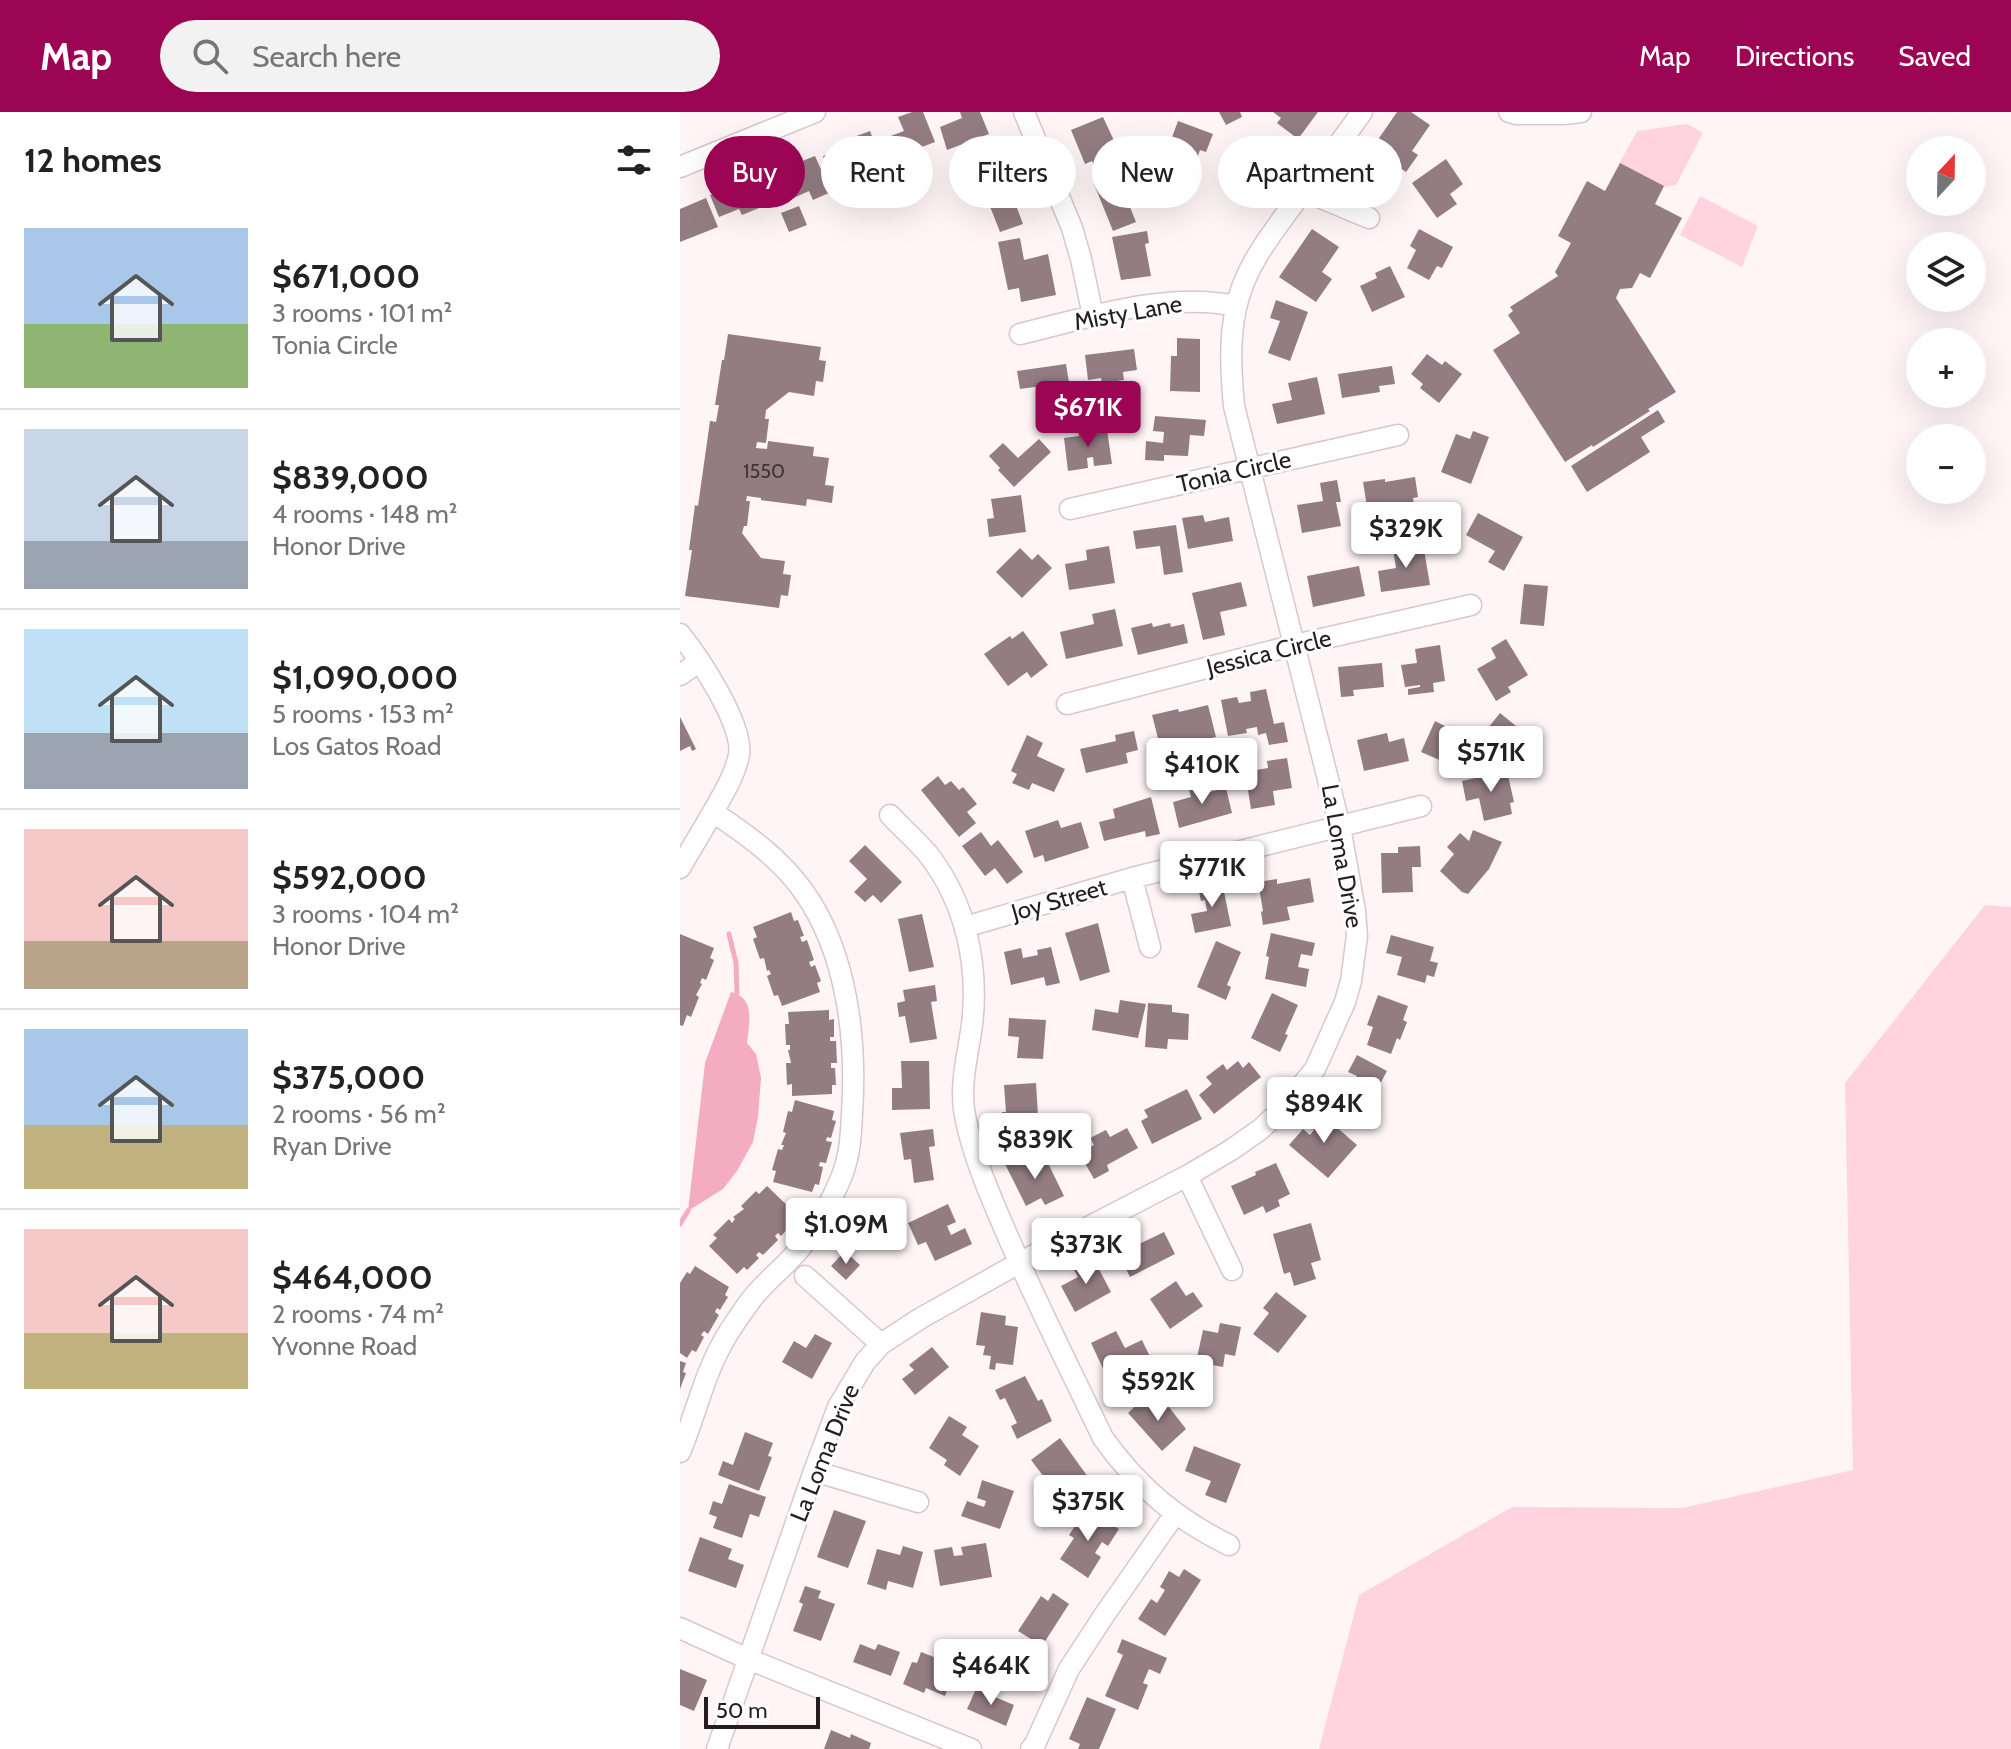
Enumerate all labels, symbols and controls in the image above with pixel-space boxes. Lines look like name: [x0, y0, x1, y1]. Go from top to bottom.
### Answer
search box: [160, 20, 720, 92]
text: Map: [40, 33, 112, 80]
icon: search: [188, 34, 232, 78]
text: Search here: [252, 38, 401, 75]
text: Map: [1639, 39, 1691, 73]
text: Directions: [1735, 39, 1854, 73]
text: Saved: [1898, 39, 1971, 73]
chip: Buy: [704, 136, 805, 208]
chip: Rent: [821, 136, 933, 208]
chip: Filters: [949, 136, 1076, 208]
chip: New: [1092, 136, 1202, 208]
chip: Apartment: [1218, 136, 1402, 208]
north arrow: [1906, 136, 1986, 216]
map controls: [1906, 136, 1986, 504]
icon: filters: [612, 138, 656, 182]
text: 12 homes: [24, 139, 162, 181]
button: layers: [1906, 232, 1986, 312]
text: $671,000: [272, 255, 420, 297]
icon: home: [88, 260, 184, 356]
street label: Misty Lane: [1072, 289, 1184, 336]
text: 3 rooms · 101 m²: [272, 297, 452, 329]
button: +: [1906, 328, 1986, 408]
text: Tonia Circle: [272, 329, 398, 361]
pin: $671K: [1032, 381, 1144, 449]
text: $671K: [1054, 391, 1122, 423]
button: −: [1906, 424, 1986, 504]
street label: Tonia Circle: [1174, 444, 1294, 499]
text: $839,000: [272, 456, 429, 498]
house number: 1550: [743, 459, 785, 483]
icon: home: [88, 461, 184, 557]
text: 4 rooms · 148 m²: [272, 498, 457, 530]
pin: $329K: [1350, 502, 1462, 570]
text: $329K: [1369, 512, 1443, 544]
text: Honor Drive: [272, 530, 406, 562]
street label: Jessica Circle: [1203, 623, 1334, 682]
text: $1,090,000: [272, 656, 458, 698]
icon: home: [88, 661, 184, 757]
text: 5 rooms · 153 m²: [272, 698, 454, 730]
pin: $571K: [1435, 726, 1547, 794]
text: Los Gatos Road: [272, 730, 441, 762]
text: $571K: [1457, 736, 1525, 768]
pin: $410K: [1146, 738, 1258, 806]
text: $410K: [1164, 748, 1240, 780]
street label: La Loma Drive: [1316, 782, 1369, 930]
pin: $771K: [1156, 841, 1268, 909]
text: $771K: [1178, 851, 1246, 883]
text: $592,000: [272, 856, 427, 898]
icon: home: [88, 861, 184, 957]
street label: Joy Street: [1007, 872, 1110, 927]
text: 3 rooms · 104 m²: [272, 898, 459, 930]
text: Honor Drive: [272, 930, 406, 962]
text: $375,000: [272, 1056, 425, 1098]
icon: home: [88, 1061, 184, 1157]
pin: $894K: [1268, 1077, 1380, 1145]
text: $894K: [1285, 1087, 1363, 1119]
text: 2 rooms · 56 m²: [272, 1098, 446, 1130]
pin: $839K: [979, 1113, 1091, 1181]
text: $839K: [997, 1123, 1073, 1155]
text: Ryan Drive: [272, 1130, 392, 1162]
pin: $1.09M: [781, 1198, 911, 1266]
text: $1.09M: [804, 1208, 888, 1240]
pin: $373K: [1030, 1218, 1142, 1286]
text: $373K: [1050, 1228, 1122, 1260]
text: $464,000: [272, 1256, 433, 1298]
icon: home: [88, 1261, 184, 1357]
text: 2 rooms · 74 m²: [272, 1298, 444, 1330]
text: Yvonne Road: [272, 1330, 417, 1362]
pin: $592K: [1102, 1355, 1214, 1423]
text: $592K: [1121, 1365, 1195, 1397]
street label: La Loma Drive: [784, 1380, 865, 1526]
pin: $375K: [1032, 1475, 1144, 1543]
text: $375K: [1052, 1485, 1124, 1517]
pin: $464K: [935, 1639, 1047, 1707]
text: $464K: [952, 1649, 1030, 1681]
scale bar: [704, 1693, 820, 1729]
text: 50 m: [716, 1697, 768, 1724]

